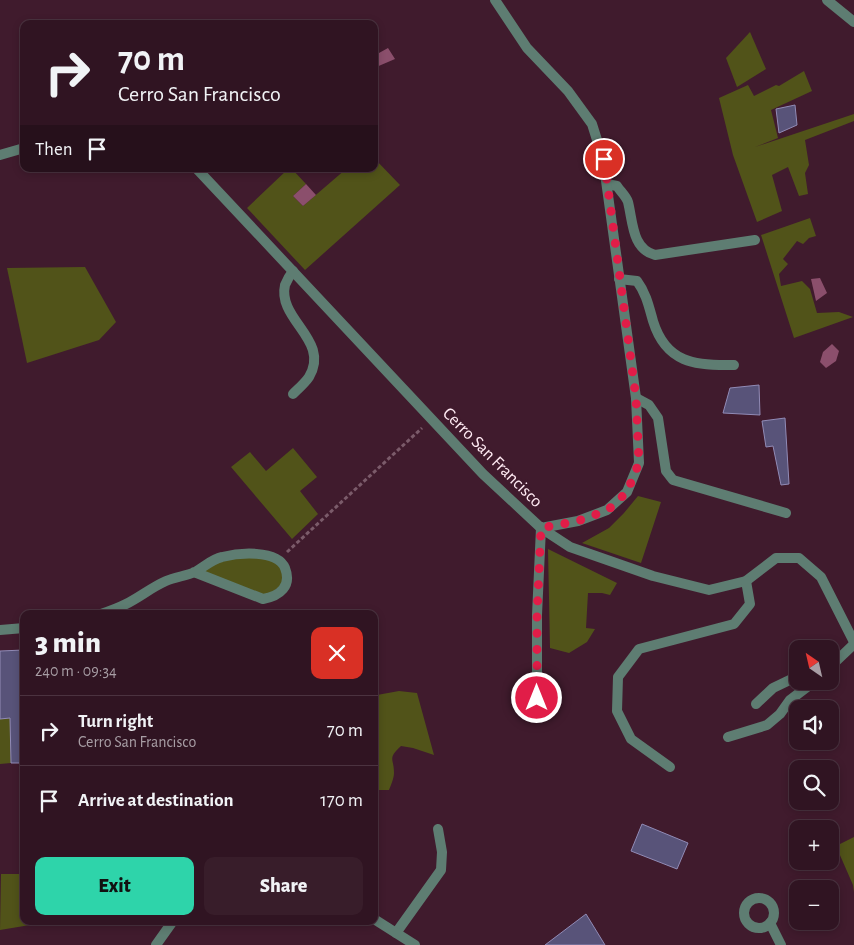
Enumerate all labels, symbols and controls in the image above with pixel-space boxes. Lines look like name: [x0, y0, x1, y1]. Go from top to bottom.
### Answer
icon: right: [35, 40, 100, 105]
text: 70 m: [118, 42, 185, 77]
text: Cerro San Francisco: [118, 83, 281, 105]
icon: arrive: [83, 135, 111, 163]
pin: [583, 138, 625, 180]
text: Then: [35, 140, 73, 159]
icon: arrive: [590, 145, 618, 173]
street label: Cerro San Francisco: [439, 404, 546, 511]
button: close: [311, 627, 363, 679]
text: 3 min: [35, 628, 101, 658]
north arrow: [789, 640, 839, 690]
map controls: [789, 640, 839, 930]
text: 240 m · 09:34: [35, 663, 117, 679]
position arrow: [510, 671, 562, 723]
button: sound: [789, 700, 839, 750]
text: Turn right: [78, 712, 153, 731]
icon: right: [35, 717, 63, 745]
text: 70 m: [327, 721, 363, 740]
text: Cerro San Francisco: [78, 734, 196, 750]
button: search: [789, 760, 839, 810]
icon: arrive: [35, 787, 63, 815]
text: Arrive at destination: [78, 791, 234, 810]
text: 170 m: [320, 791, 363, 810]
button: +: [789, 820, 839, 870]
button: Exit: [35, 857, 194, 915]
button: Share: [204, 857, 363, 915]
button: −: [789, 880, 839, 930]

